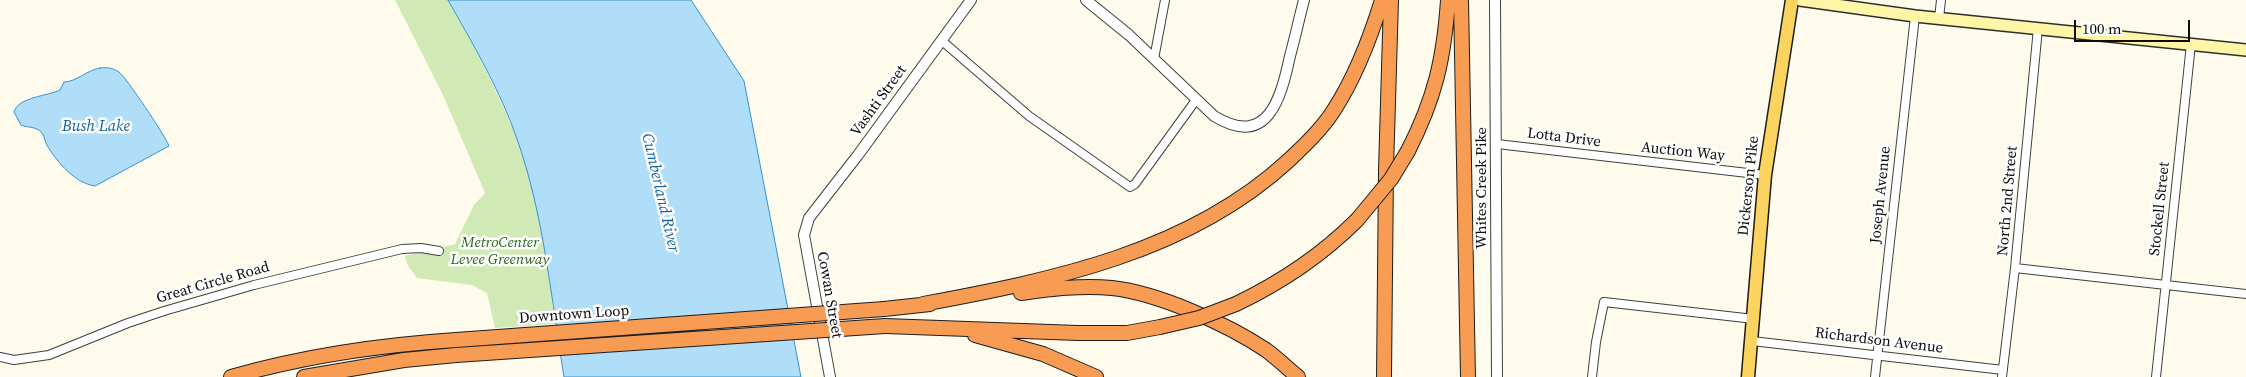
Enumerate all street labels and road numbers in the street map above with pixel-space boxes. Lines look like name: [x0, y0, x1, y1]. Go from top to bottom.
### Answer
street label: Vashti Street: [847, 62, 911, 140]
street label: Lotta Drive: [1526, 125, 1602, 151]
street label: Whites Creek Pike: [1473, 127, 1491, 249]
street label: Dickerson Pike: [1735, 135, 1763, 237]
street label: Auction Way: [1640, 139, 1726, 165]
street label: Joseph Avenue: [1867, 145, 1895, 245]
street label: North 2nd Street: [1994, 145, 2022, 257]
street label: Stockell Street: [2146, 161, 2174, 257]
street label: Cowan Street: [813, 250, 845, 340]
street label: Great Circle Road: [154, 258, 272, 308]
street label: Downtown Loop: [518, 302, 630, 328]
street label: Richardson Avenue: [1814, 324, 1944, 358]

